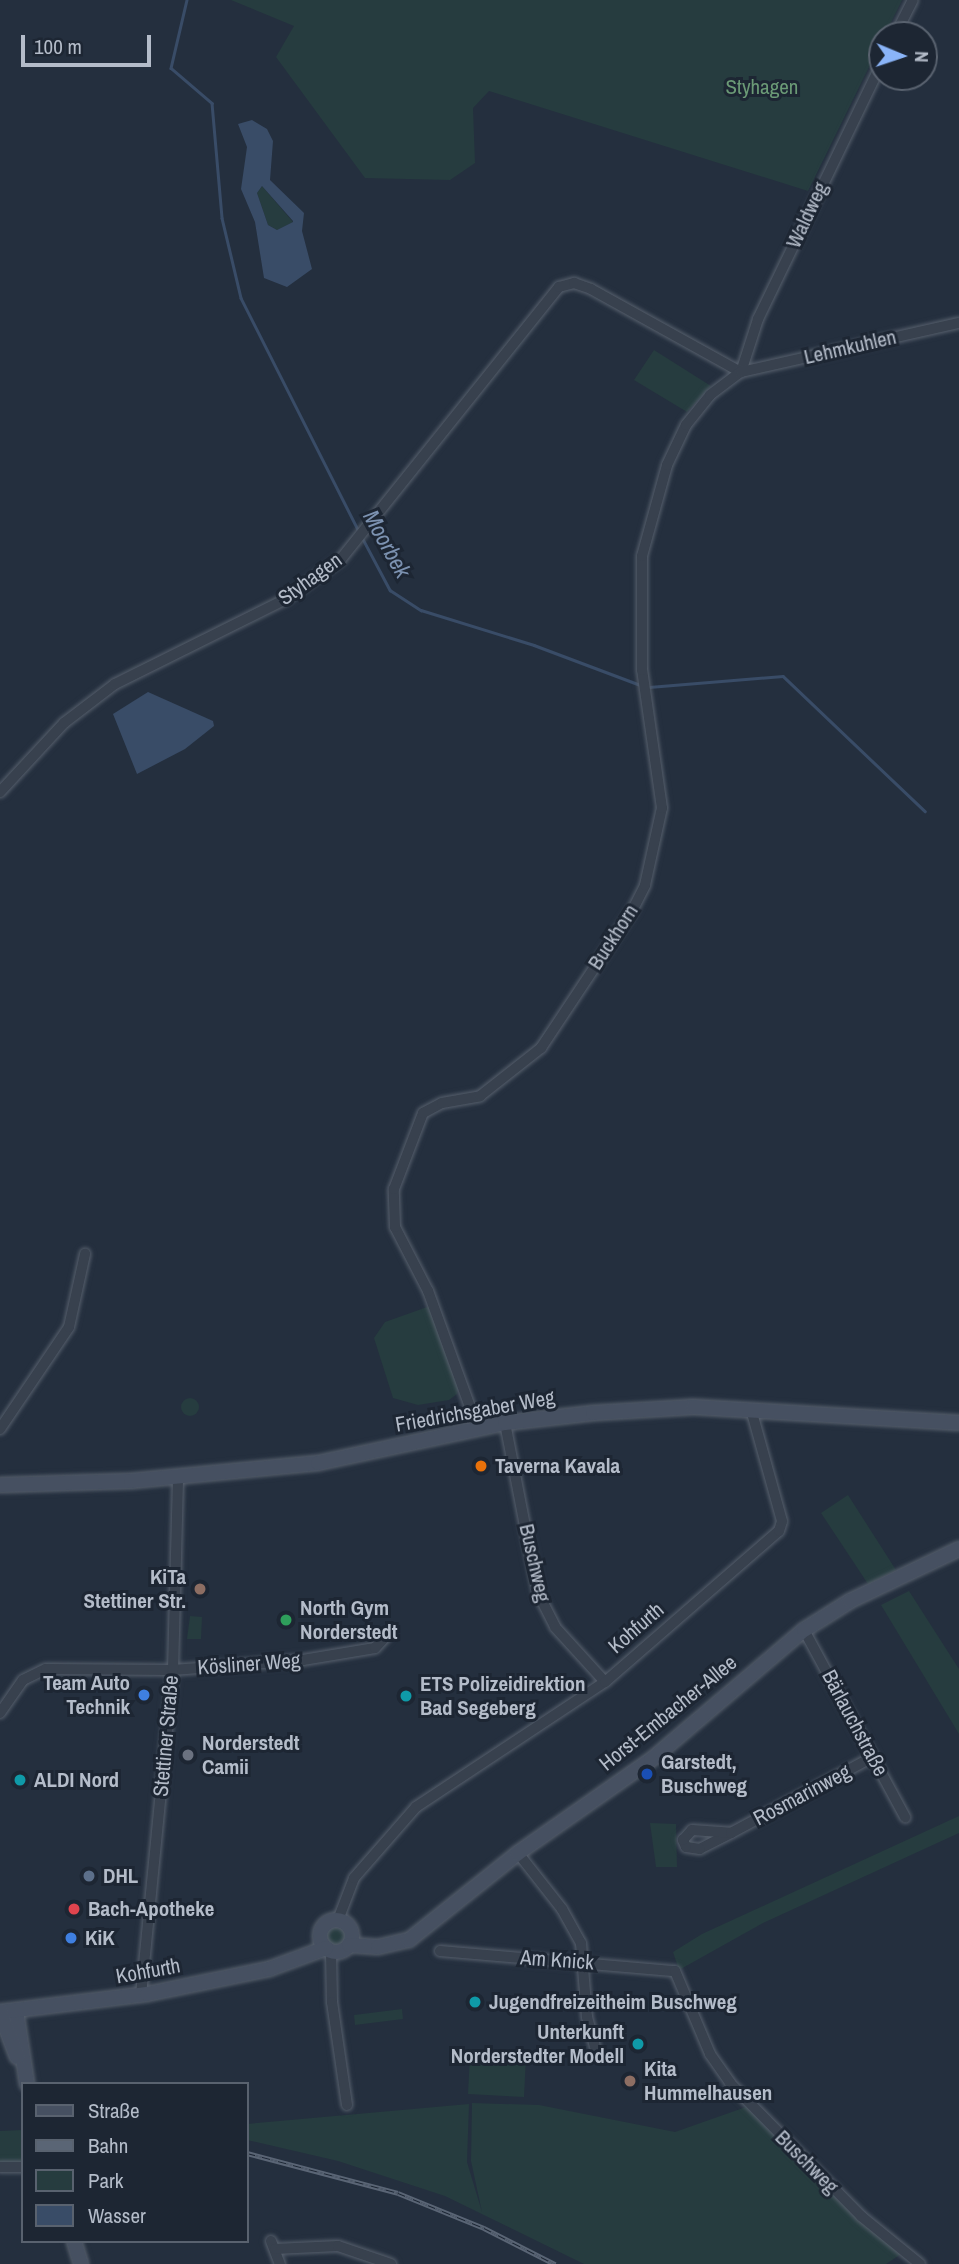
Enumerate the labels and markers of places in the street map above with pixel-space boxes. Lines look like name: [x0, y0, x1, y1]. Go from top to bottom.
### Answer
place label: Taverna Kavala: [495, 1453, 620, 1479]
marker: Taverna Kavala: [473, 1458, 489, 1474]
place label: KiTa Stettiner Str.: [84, 1564, 186, 1614]
marker: KiTa Stettiner Str.: [192, 1581, 208, 1597]
place label: North Gym Norderstedt: [300, 1595, 398, 1645]
marker: North Gym Norderstedt: [278, 1612, 294, 1628]
place label: Team Auto Technik: [42, 1670, 130, 1720]
place label: ETS Polizeidirektion Bad Segeberg: [420, 1671, 586, 1721]
marker: Team Auto Technik: [136, 1687, 152, 1703]
marker: ETS Polizeidirektion Bad Segeberg: [398, 1688, 414, 1704]
place label: Norderstedt Camii: [202, 1730, 300, 1780]
marker: Norderstedt Camii: [180, 1747, 196, 1763]
place label: Garstedt, Buschweg: [661, 1749, 747, 1799]
marker: Garstedt, Buschweg: [639, 1766, 655, 1782]
place label: ALDI Nord: [34, 1767, 119, 1793]
marker: ALDI Nord: [12, 1772, 28, 1788]
place label: DHL: [103, 1863, 138, 1889]
marker: DHL: [81, 1868, 97, 1884]
place label: Bach-Apotheke: [88, 1896, 214, 1922]
marker: Bach-Apotheke: [66, 1901, 82, 1917]
place label: KiK: [85, 1925, 115, 1951]
marker: KiK: [63, 1930, 79, 1946]
place label: Jugendfreizeitheim Buschweg: [489, 1989, 737, 2015]
marker: Jugendfreizeitheim Buschweg: [467, 1994, 483, 2010]
place label: Unterkunft Norderstedter Modell: [451, 2019, 624, 2069]
marker: Unterkunft Norderstedter Modell: [630, 2036, 646, 2052]
place label: Kita Hummelhausen: [644, 2056, 772, 2106]
marker: Kita Hummelhausen: [622, 2073, 638, 2089]

